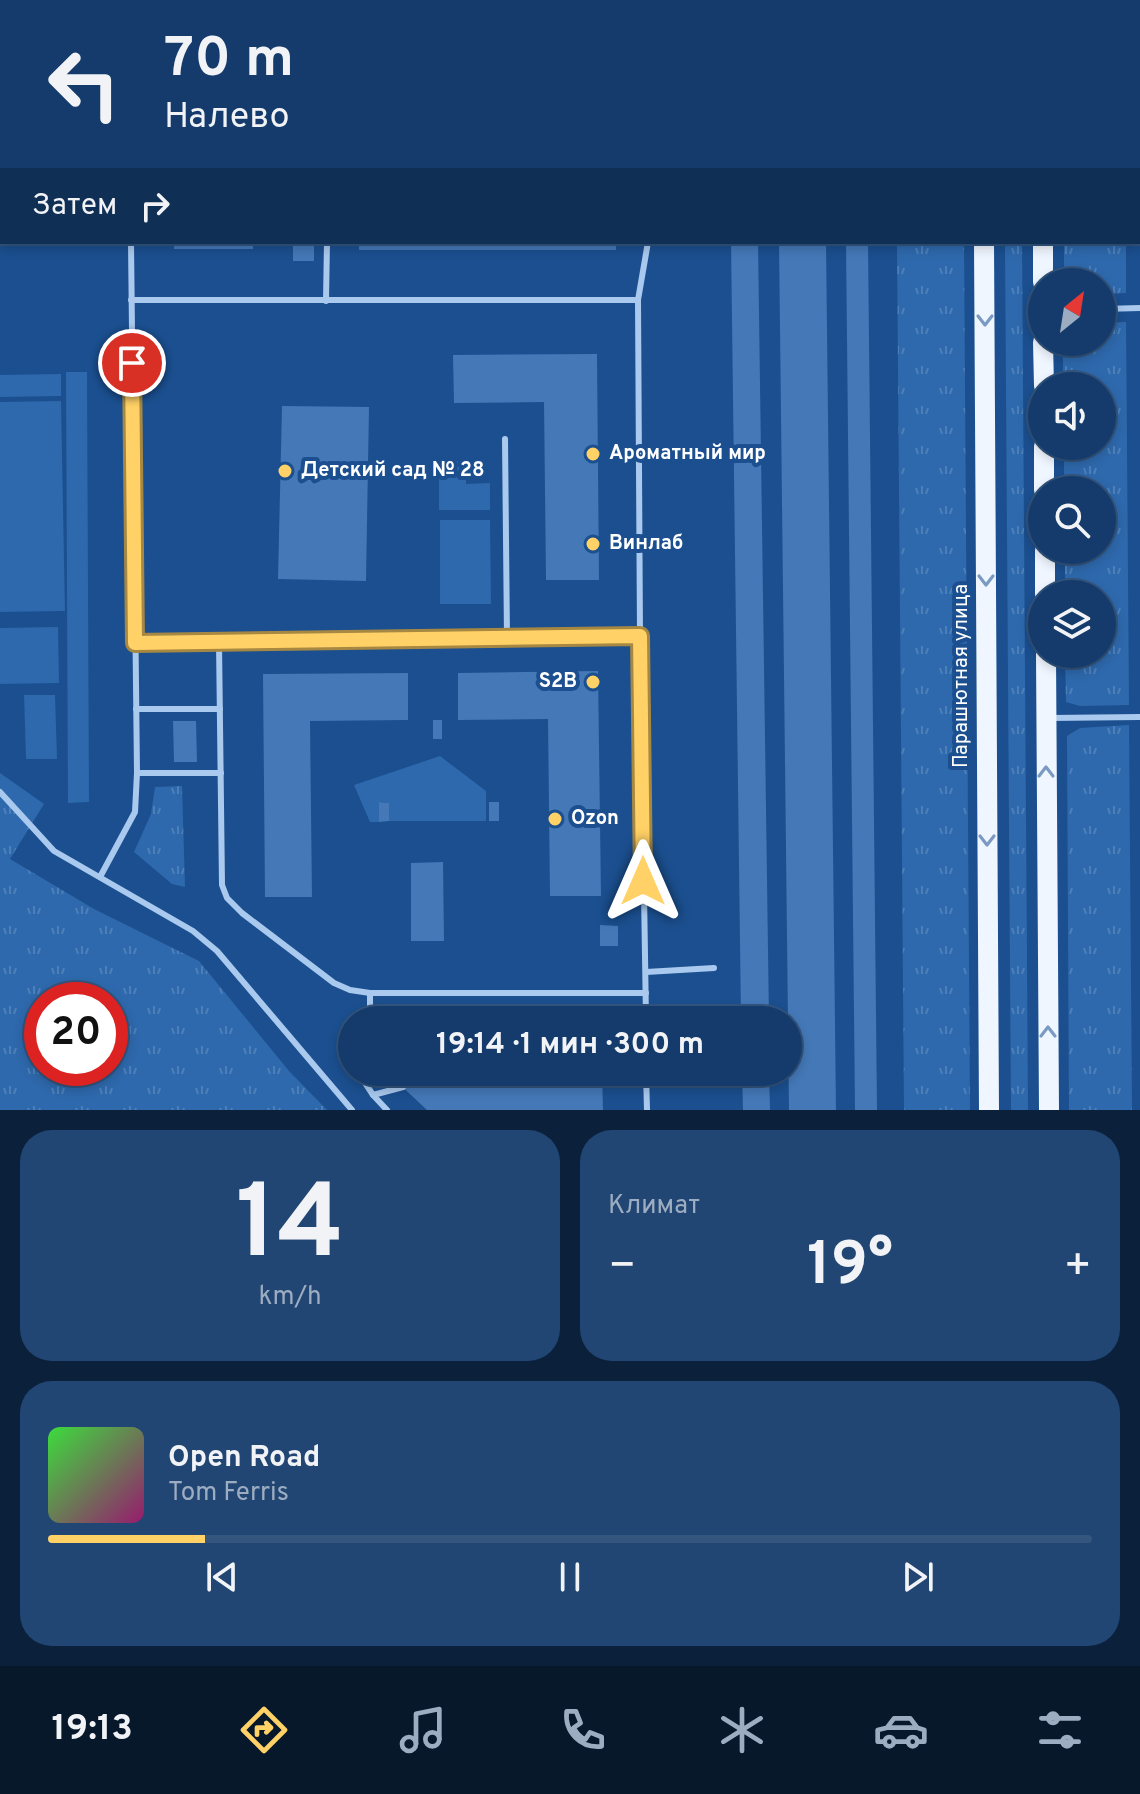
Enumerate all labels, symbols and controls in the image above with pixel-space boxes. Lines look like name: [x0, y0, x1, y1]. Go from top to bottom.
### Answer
text: 70 m: [164, 26, 294, 96]
icon: left: [32, 32, 136, 136]
text: Налево: [164, 95, 290, 141]
icon: right: [133, 184, 177, 228]
text: Затем: [32, 188, 117, 225]
north arrow: [1028, 268, 1116, 356]
map controls: [1028, 268, 1116, 668]
one-way arrow: [976, 314, 994, 327]
pin: [98, 329, 166, 397]
icon: arrive: [110, 341, 154, 385]
button: sound: [1028, 372, 1116, 460]
place label: Ароматный мир: [609, 441, 766, 467]
marker: Ароматный мир: [584, 445, 602, 463]
place label: Детский сад № 28: [301, 458, 484, 484]
marker: Детский сад № 28: [276, 462, 294, 480]
button: search: [1028, 476, 1116, 564]
place label: Винлаб: [609, 531, 683, 557]
marker: Винлаб: [584, 535, 602, 553]
one-way arrow: [977, 574, 995, 587]
button: layers: [1028, 580, 1116, 668]
street label: Парашютная улица: [949, 584, 975, 768]
place label: S2B: [539, 669, 577, 695]
marker: S2B: [584, 673, 602, 691]
one-way arrow: [1038, 765, 1055, 778]
place label: Ozon: [571, 806, 619, 832]
marker: Ozon: [546, 810, 564, 828]
one-way arrow: [978, 834, 996, 847]
position arrow: [601, 839, 685, 923]
speed limit sign: 20: [24, 982, 128, 1086]
one-way arrow: [1039, 1025, 1057, 1038]
text: 19:14 · 1 мин · 300 m: [436, 1027, 704, 1064]
text: 14: [236, 1163, 344, 1295]
text: Климат: [608, 1190, 700, 1223]
text: 19°: [807, 1230, 893, 1306]
text: −: [608, 1240, 636, 1296]
text: +: [1064, 1240, 1092, 1296]
text: km/h: [258, 1281, 322, 1314]
text: Open Road: [168, 1440, 320, 1477]
text: Tom Ferris: [168, 1477, 289, 1510]
icon: previous: [200, 1555, 244, 1599]
icon: pause: [548, 1555, 592, 1599]
icon: next: [896, 1555, 940, 1599]
icon: directions: [236, 1702, 292, 1758]
icon: music: [395, 1702, 451, 1758]
icon: phone: [555, 1702, 611, 1758]
icon: climate: [714, 1702, 770, 1758]
icon: car: [873, 1702, 929, 1758]
icon: filters: [1032, 1702, 1088, 1758]
text: 19:13: [52, 1707, 133, 1753]

